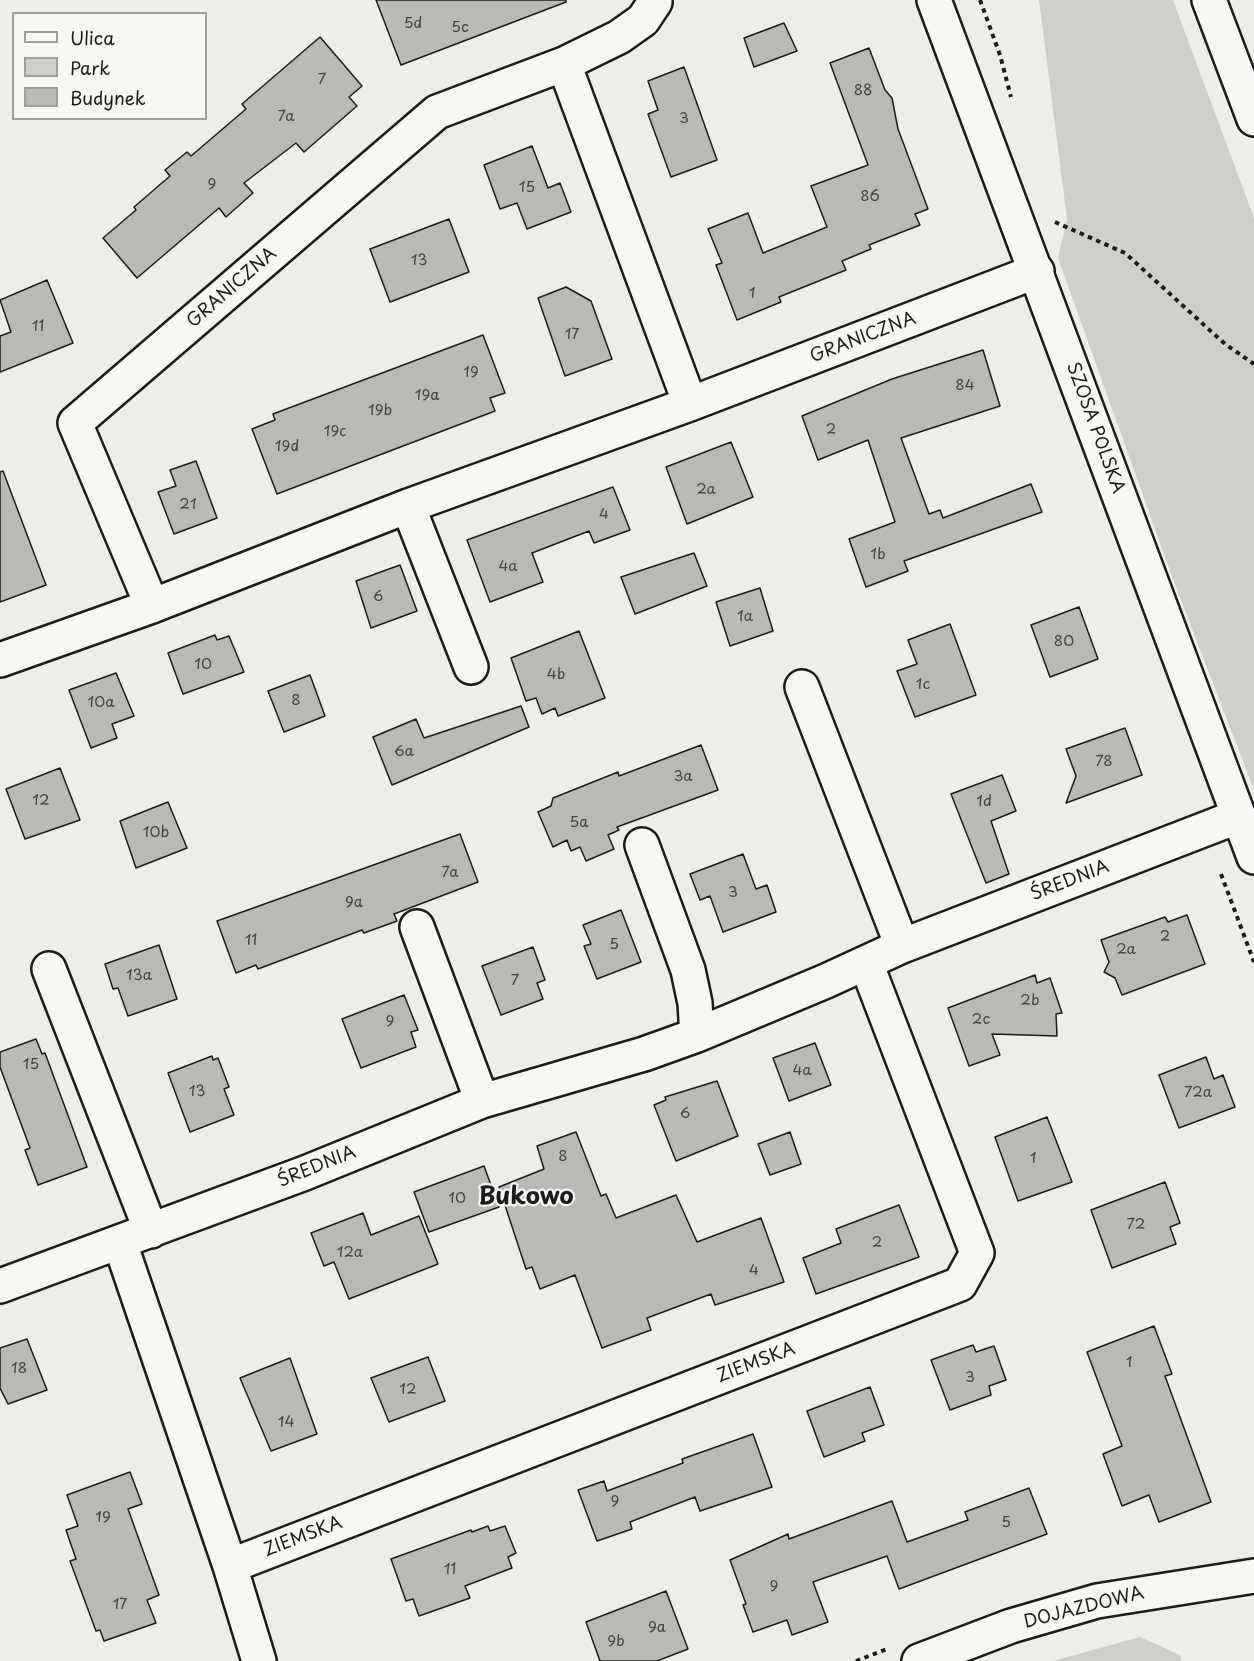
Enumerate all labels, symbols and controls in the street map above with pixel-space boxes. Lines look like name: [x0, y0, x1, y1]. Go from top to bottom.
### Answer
legend: [12, 12, 207, 120]
house number: 5d: [404, 15, 422, 33]
house number: 5c: [451, 19, 469, 37]
text: Ulica: [70, 24, 115, 51]
text: Park: [70, 54, 110, 81]
house number: 7: [318, 71, 326, 89]
house number: 88: [854, 82, 872, 100]
text: Budynek: [70, 84, 146, 111]
house number: 7a: [277, 108, 295, 126]
house number: 3: [679, 110, 689, 128]
house number: 9: [208, 176, 216, 194]
house number: 15: [519, 179, 535, 197]
house number: 86: [860, 188, 880, 206]
street label: GRANICZNA: [183, 243, 281, 333]
house number: 13: [411, 252, 427, 270]
house number: 1: [749, 285, 755, 303]
street label: GRANICZNA: [807, 308, 919, 368]
house number: 11: [32, 318, 44, 336]
house number: 17: [565, 326, 579, 344]
street label: SZOSA POLSKA: [1061, 359, 1129, 497]
house number: 19: [463, 364, 479, 382]
house number: 84: [955, 377, 975, 395]
house number: 19a: [415, 387, 439, 405]
house number: 19b: [368, 402, 392, 420]
house number: 2: [826, 421, 836, 439]
house number: 19c: [324, 423, 346, 441]
house number: 19d: [275, 438, 299, 456]
house number: 2a: [696, 481, 716, 499]
house number: 21: [179, 496, 197, 514]
house number: 4: [599, 506, 609, 524]
house number: 1b: [870, 546, 886, 564]
house number: 4a: [498, 558, 518, 576]
house number: 6: [373, 588, 383, 606]
house number: 1a: [737, 608, 753, 626]
house number: 80: [1054, 633, 1074, 651]
house number: 10: [194, 656, 212, 674]
house number: 4b: [547, 666, 565, 684]
house number: 1c: [916, 676, 930, 694]
house number: 8: [291, 692, 301, 710]
house number: 10a: [87, 694, 115, 712]
house number: 6a: [394, 743, 414, 761]
house number: 78: [1095, 753, 1113, 771]
house number: 3a: [673, 768, 693, 786]
house number: 12: [32, 792, 50, 810]
house number: 1d: [976, 793, 992, 811]
house number: 5a: [570, 814, 588, 832]
house number: 10b: [143, 824, 169, 842]
street label: ŚREDNIA: [1028, 856, 1112, 906]
house number: 7a: [441, 864, 459, 882]
house number: 3: [728, 884, 738, 902]
house number: 9a: [345, 894, 363, 912]
house number: 2: [1160, 928, 1170, 946]
house number: 11: [245, 932, 257, 950]
house number: 5: [609, 936, 619, 954]
house number: 2a: [1116, 941, 1136, 959]
house number: 13a: [126, 967, 152, 985]
house number: 7: [511, 972, 519, 990]
house number: 2b: [1020, 992, 1040, 1010]
house number: 2c: [972, 1011, 990, 1029]
house number: 9: [386, 1013, 394, 1031]
house number: 15: [23, 1056, 39, 1074]
house number: 4a: [792, 1062, 812, 1080]
house number: 13: [189, 1083, 205, 1101]
house number: 72a: [1184, 1084, 1212, 1102]
house number: 6: [680, 1105, 690, 1123]
street label: ŚREDNIA: [275, 1142, 359, 1192]
house number: 8: [558, 1148, 568, 1166]
house number: 1: [1030, 1150, 1036, 1168]
district label: Bukowo: [478, 1183, 574, 1211]
house number: 10: [448, 1190, 466, 1208]
house number: 72: [1127, 1216, 1145, 1234]
house number: 2: [872, 1234, 882, 1252]
house number: 12a: [337, 1244, 363, 1262]
house number: 4: [749, 1262, 759, 1280]
street label: ZIEMSKA: [714, 1338, 798, 1388]
house number: 1: [1126, 1354, 1132, 1372]
house number: 18: [11, 1360, 27, 1378]
house number: 3: [965, 1369, 975, 1387]
house number: 12: [399, 1381, 417, 1399]
house number: 14: [278, 1414, 294, 1432]
house number: 9: [611, 1493, 619, 1511]
house number: 19: [95, 1509, 111, 1527]
street label: ZIEMSKA: [261, 1512, 345, 1562]
house number: 5: [1001, 1514, 1011, 1532]
house number: 11: [444, 1561, 456, 1579]
house number: 9: [770, 1578, 778, 1596]
street label: DOJAZDOWA: [1022, 1583, 1146, 1633]
house number: 17: [113, 1596, 127, 1614]
house number: 9a: [648, 1619, 666, 1637]
house number: 9b: [607, 1633, 625, 1651]

